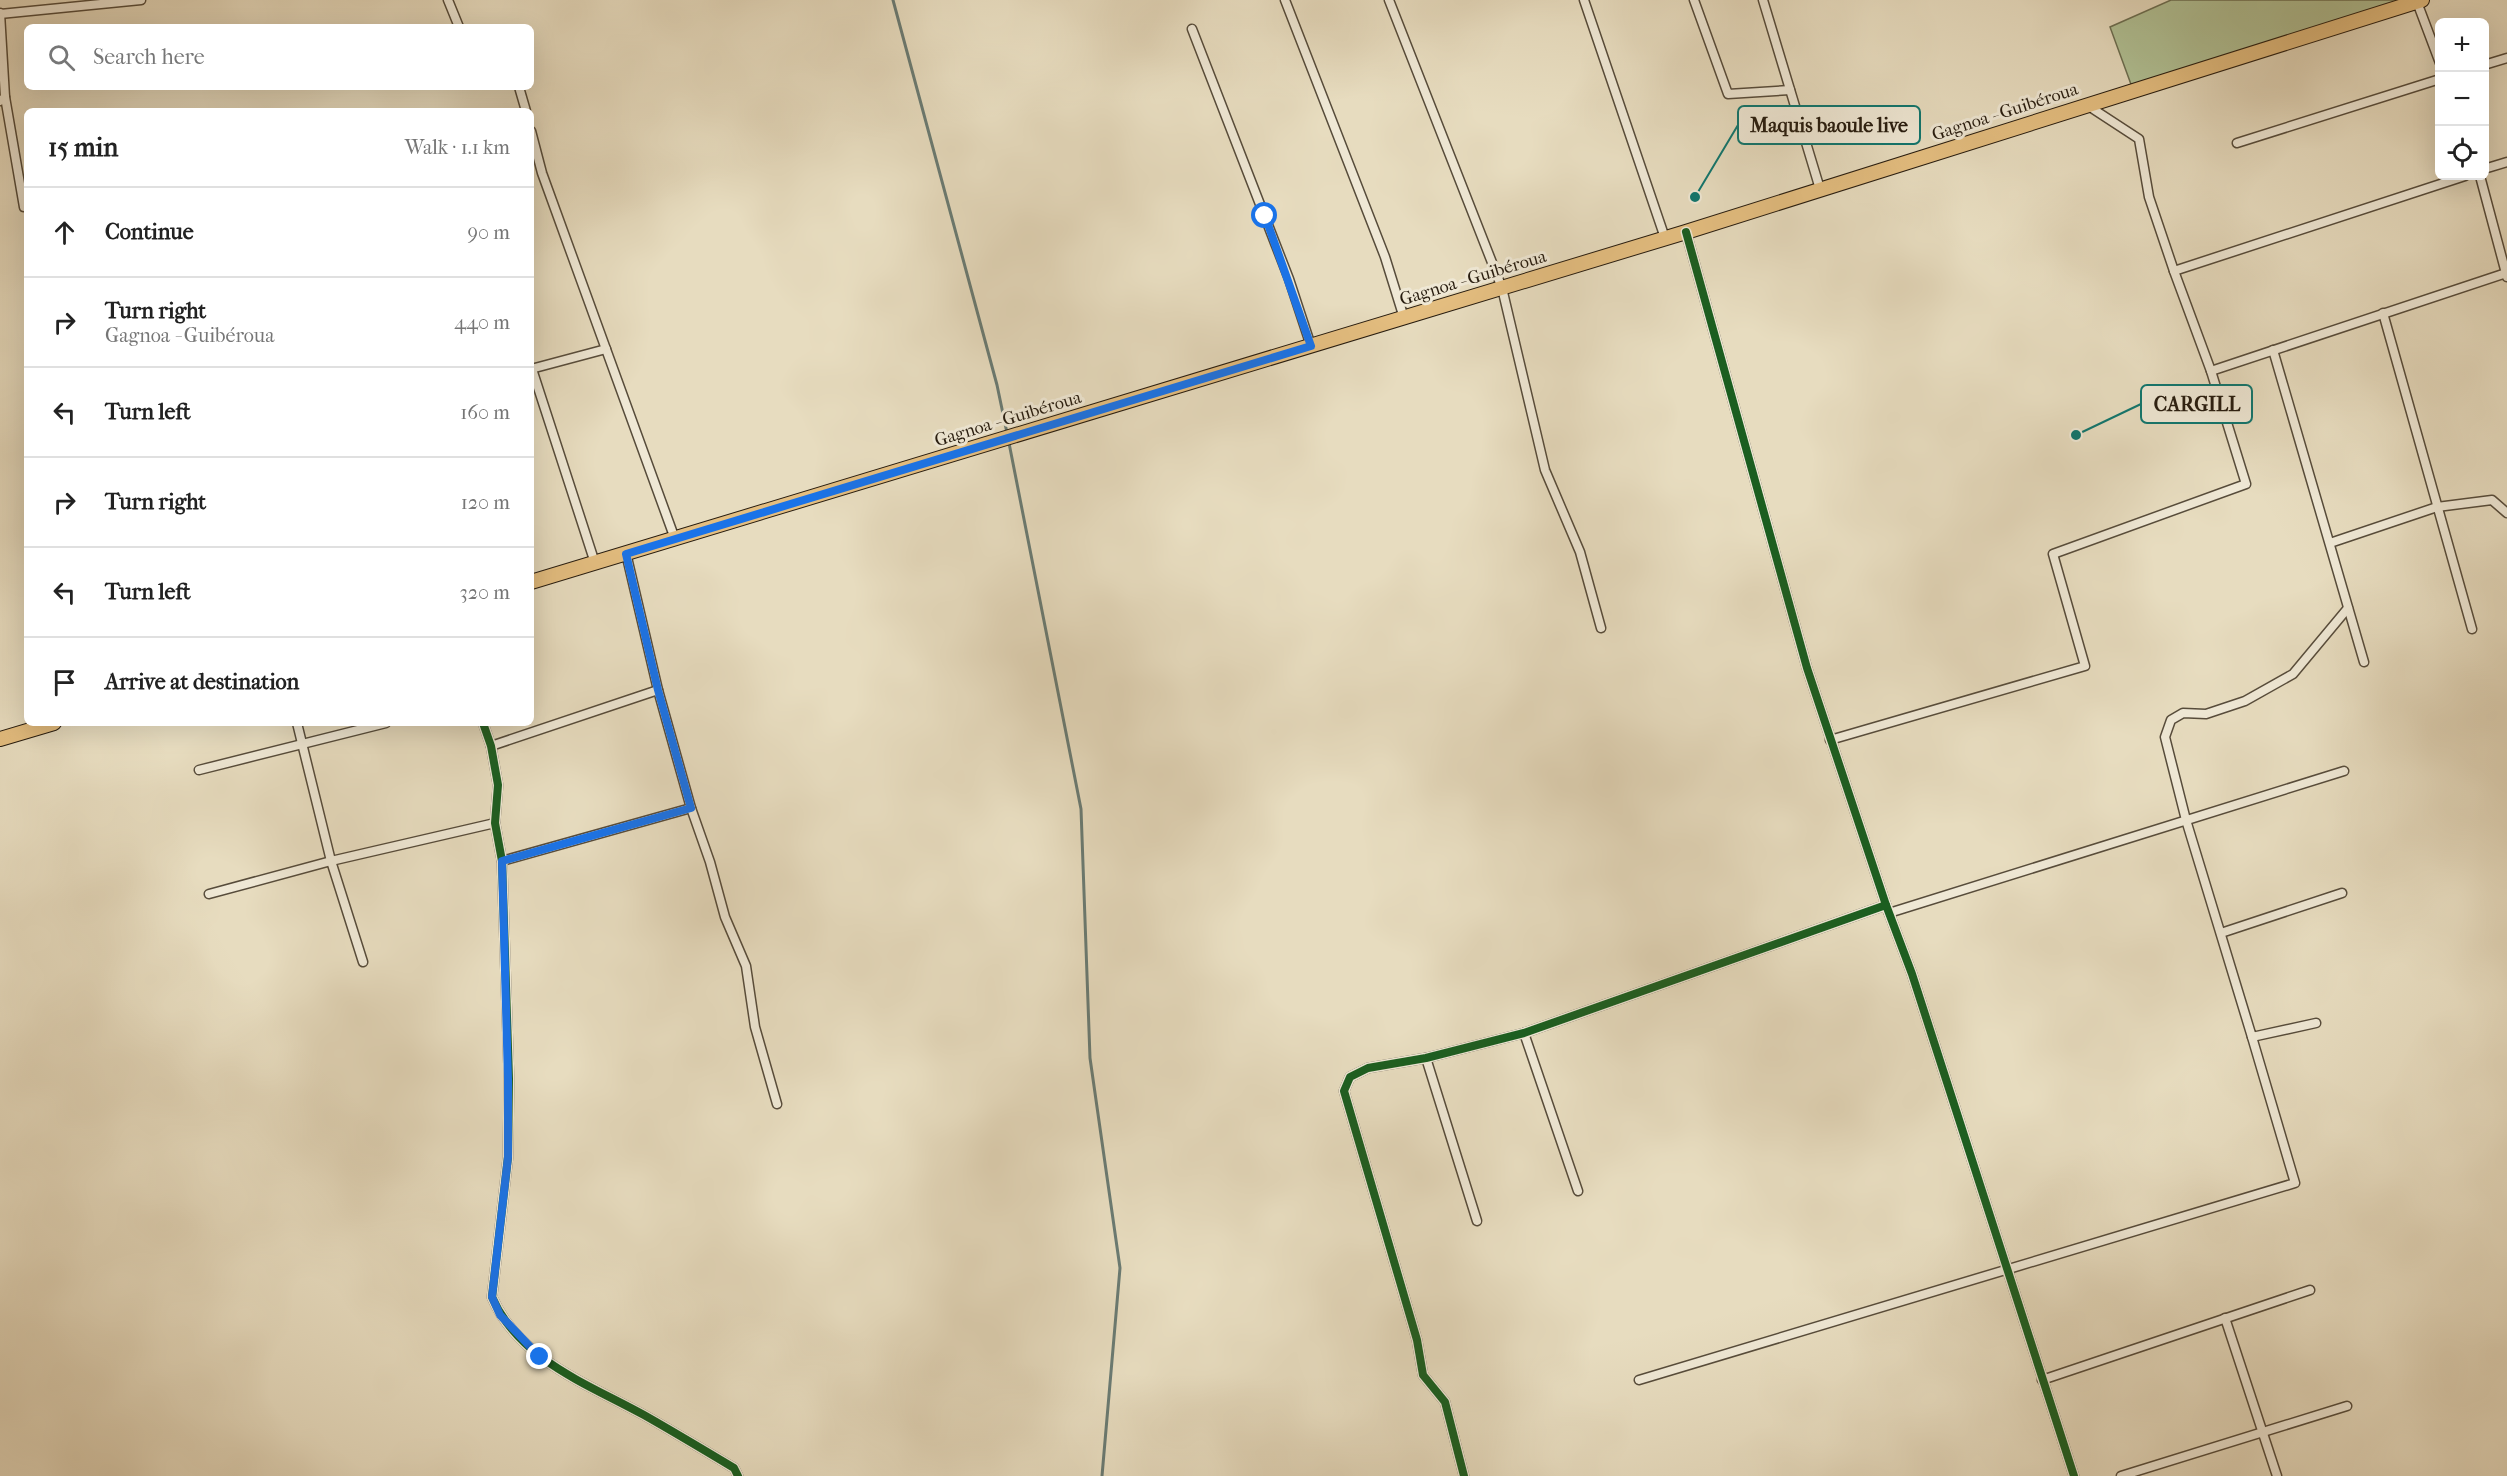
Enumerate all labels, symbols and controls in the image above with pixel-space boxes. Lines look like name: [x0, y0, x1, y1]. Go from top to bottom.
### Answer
map controls: [2435, 18, 2489, 180]
button: +: [2435, 18, 2489, 72]
search box: [24, 24, 534, 90]
icon: search: [45, 41, 78, 74]
text: Search here: [93, 44, 205, 70]
button: −: [2435, 72, 2489, 126]
street label: Gagnoa - Guibéroua: [1929, 78, 2081, 146]
callout: Maquis baoule live: [1738, 106, 1920, 144]
text: Maquis baoule live: [1749, 114, 1908, 137]
button: locate: [2435, 126, 2489, 180]
text: 15 min: [48, 132, 118, 163]
text: Walk · 1.1 km: [405, 136, 510, 159]
route start: [1251, 202, 1277, 228]
icon: ahead: [48, 216, 81, 249]
text: Continue: [105, 219, 194, 245]
text: 90 m: [468, 221, 510, 244]
street label: Gagnoa - Guibéroua: [1397, 245, 1550, 310]
text: Turn right: [105, 298, 206, 324]
icon: right: [48, 306, 81, 339]
text: 440 m: [454, 311, 510, 334]
text: Gagnoa - Guibéroua: [105, 324, 274, 347]
callout: CARGILL: [2141, 385, 2252, 423]
street label: Gagnoa - Guibéroua: [932, 386, 1085, 451]
text: CARGILL: [2154, 393, 2241, 416]
icon: left: [48, 396, 81, 429]
text: Turn left: [105, 399, 191, 425]
text: 160 m: [460, 401, 510, 424]
icon: right: [48, 486, 81, 519]
text: Turn right: [105, 489, 206, 515]
text: 120 m: [461, 491, 510, 514]
icon: left: [48, 576, 81, 609]
text: Turn left: [105, 579, 191, 605]
text: 320 m: [460, 581, 510, 604]
icon: arrive: [48, 666, 81, 699]
text: Arrive at destination: [105, 669, 299, 695]
route end: [526, 1343, 552, 1369]

